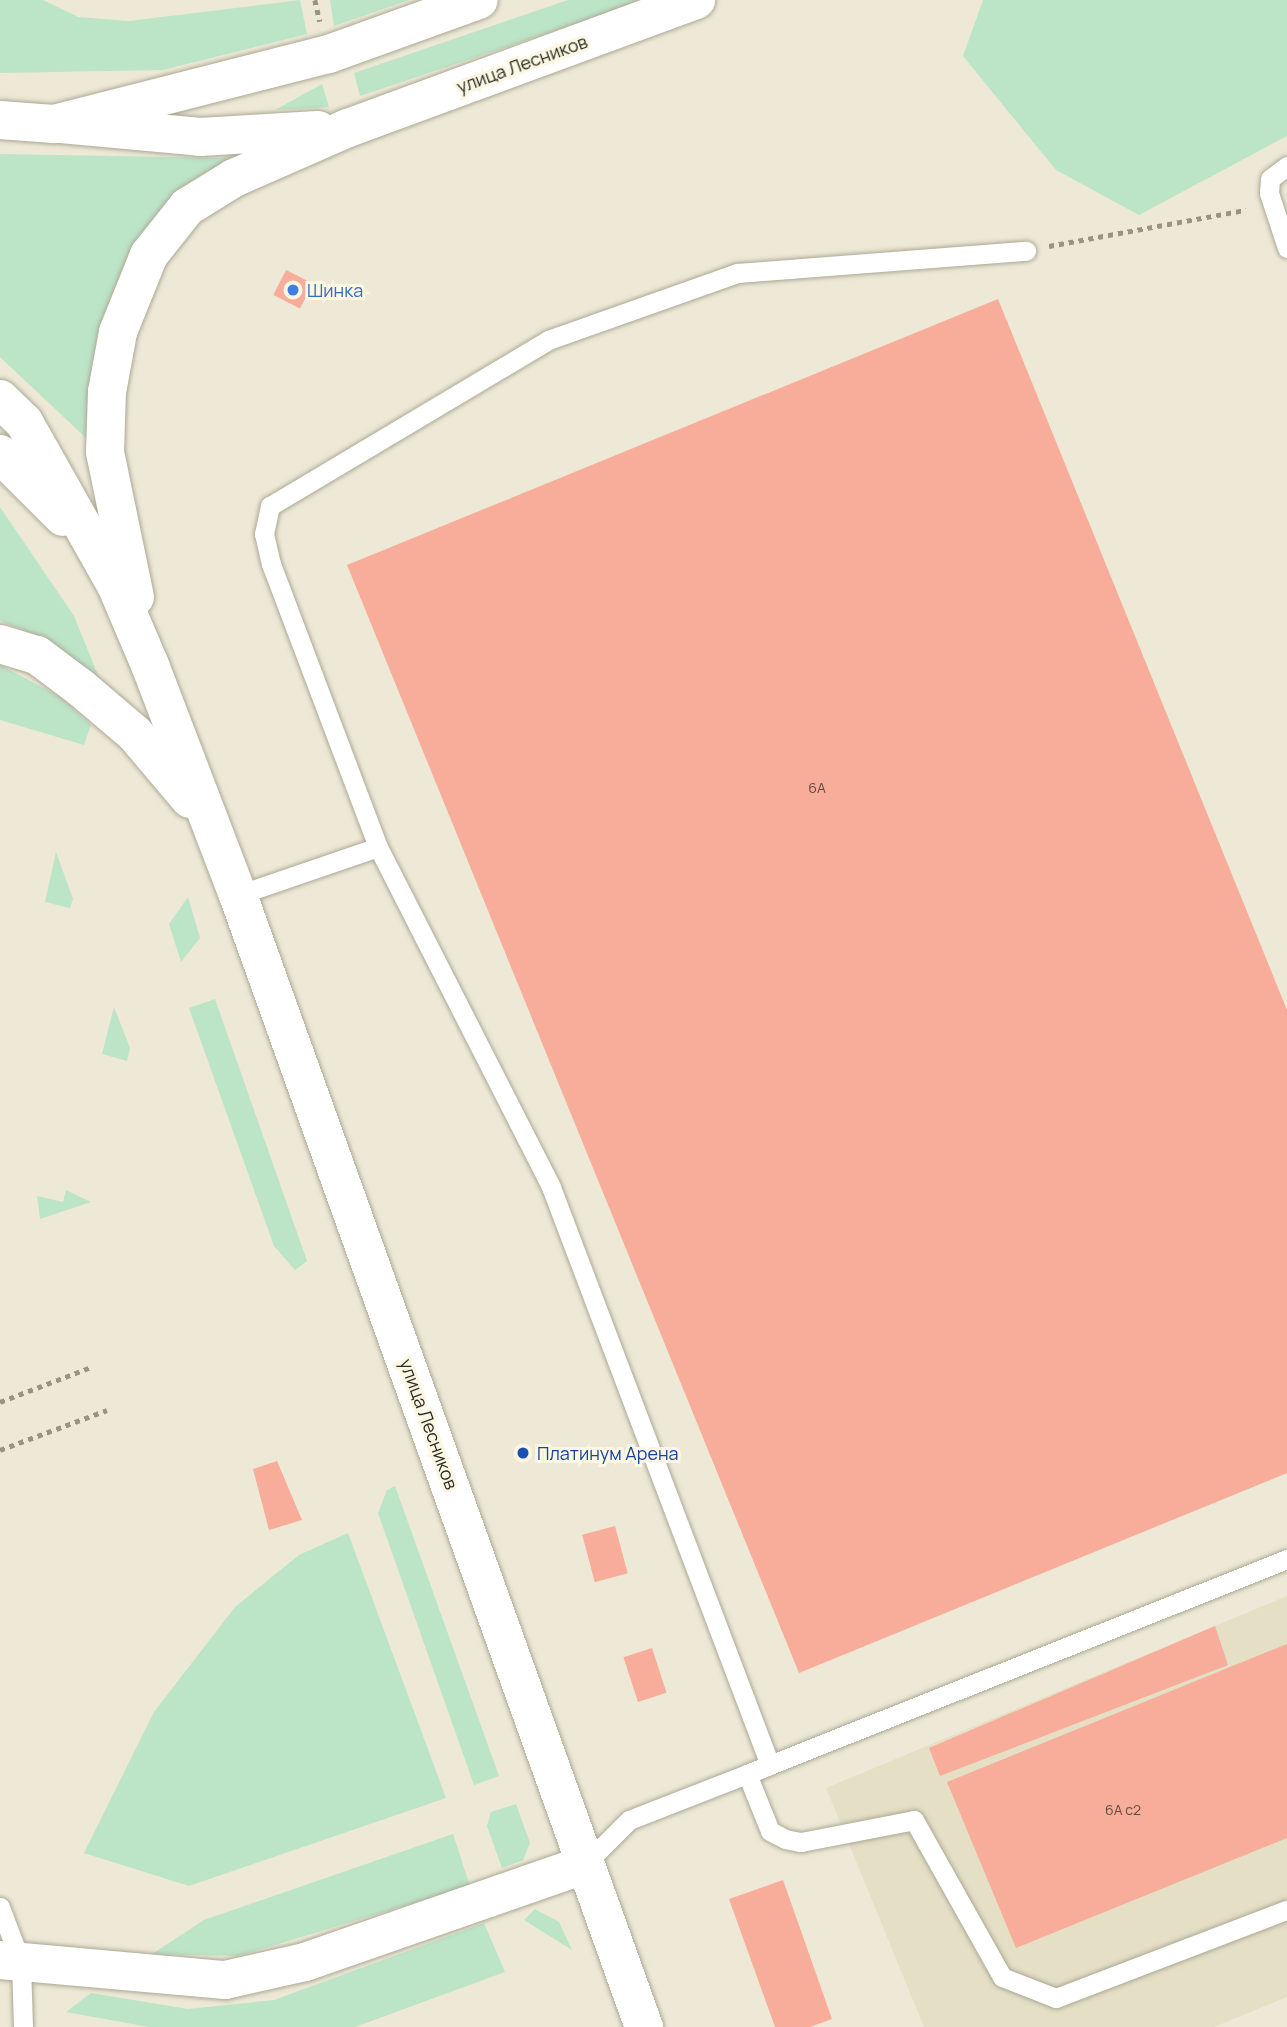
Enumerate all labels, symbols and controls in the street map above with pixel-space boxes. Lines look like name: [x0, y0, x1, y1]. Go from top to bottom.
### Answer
street label: улица Лесников: [454, 30, 590, 98]
place label: Шинка: [307, 279, 363, 301]
marker: Шинка: [285, 282, 301, 298]
house number: 6А: [808, 780, 826, 796]
street label: улица Лесников: [395, 1356, 463, 1492]
place label: Платинум Арена: [537, 1442, 679, 1464]
marker: Платинум Арена: [515, 1445, 531, 1461]
house number: 6А с2: [1105, 1802, 1141, 1818]

